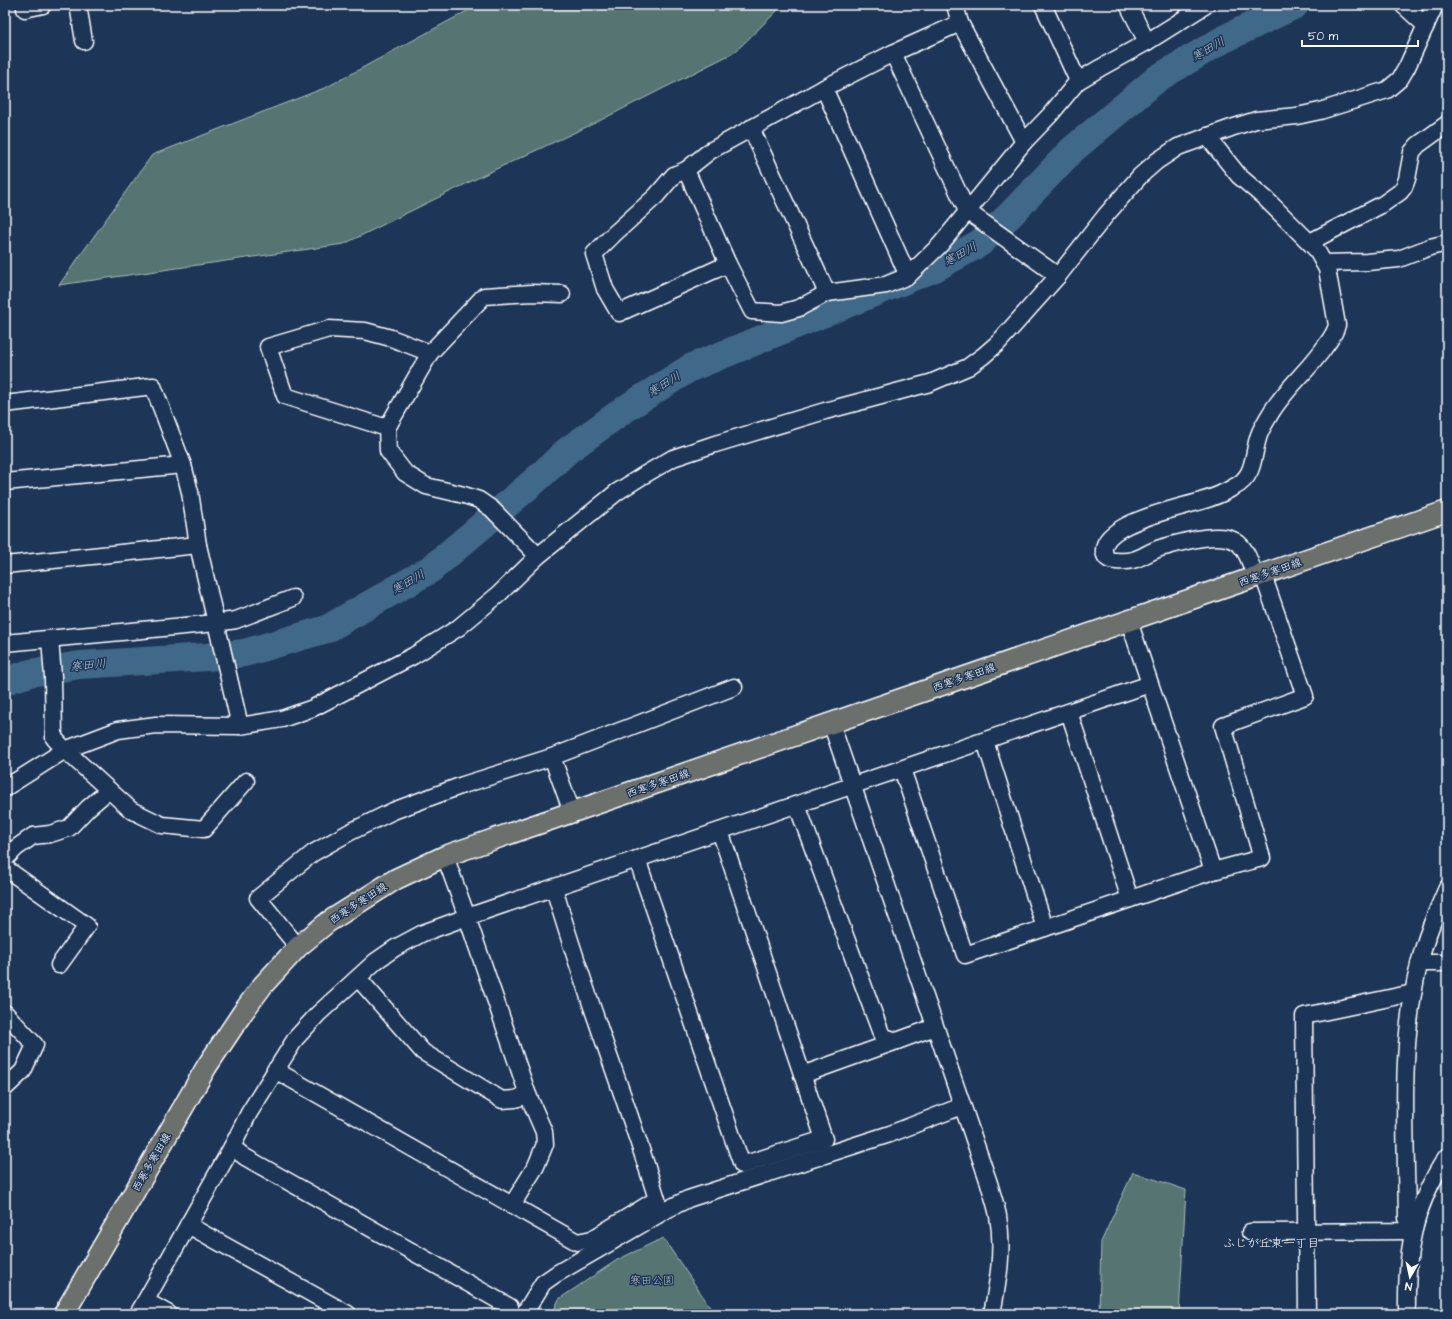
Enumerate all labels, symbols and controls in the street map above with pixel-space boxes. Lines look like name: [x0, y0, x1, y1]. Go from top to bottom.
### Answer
scale bar: [1302, 22, 1418, 48]
text: 50 m: [1308, 28, 1339, 45]
water label: 寒田川: [1188, 33, 1228, 66]
water label: 寒田川: [940, 238, 980, 271]
water label: 寒田川: [644, 368, 684, 401]
street label: 西寒多寒田線: [1237, 555, 1304, 590]
water label: 寒田川: [388, 566, 428, 599]
water label: 寒田川: [69, 655, 107, 676]
street label: 西寒多寒田線: [931, 660, 998, 695]
street label: 西寒多寒田線: [625, 766, 692, 801]
street label: 西寒多寒田線: [327, 879, 390, 928]
street label: 西寒多寒田線: [128, 1130, 174, 1195]
district label: ふじが丘東一丁目: [1223, 1235, 1319, 1252]
north arrow: [1390, 1257, 1430, 1297]
park label: 寒田公園: [630, 1273, 674, 1288]
text: N: [1404, 1278, 1413, 1294]

